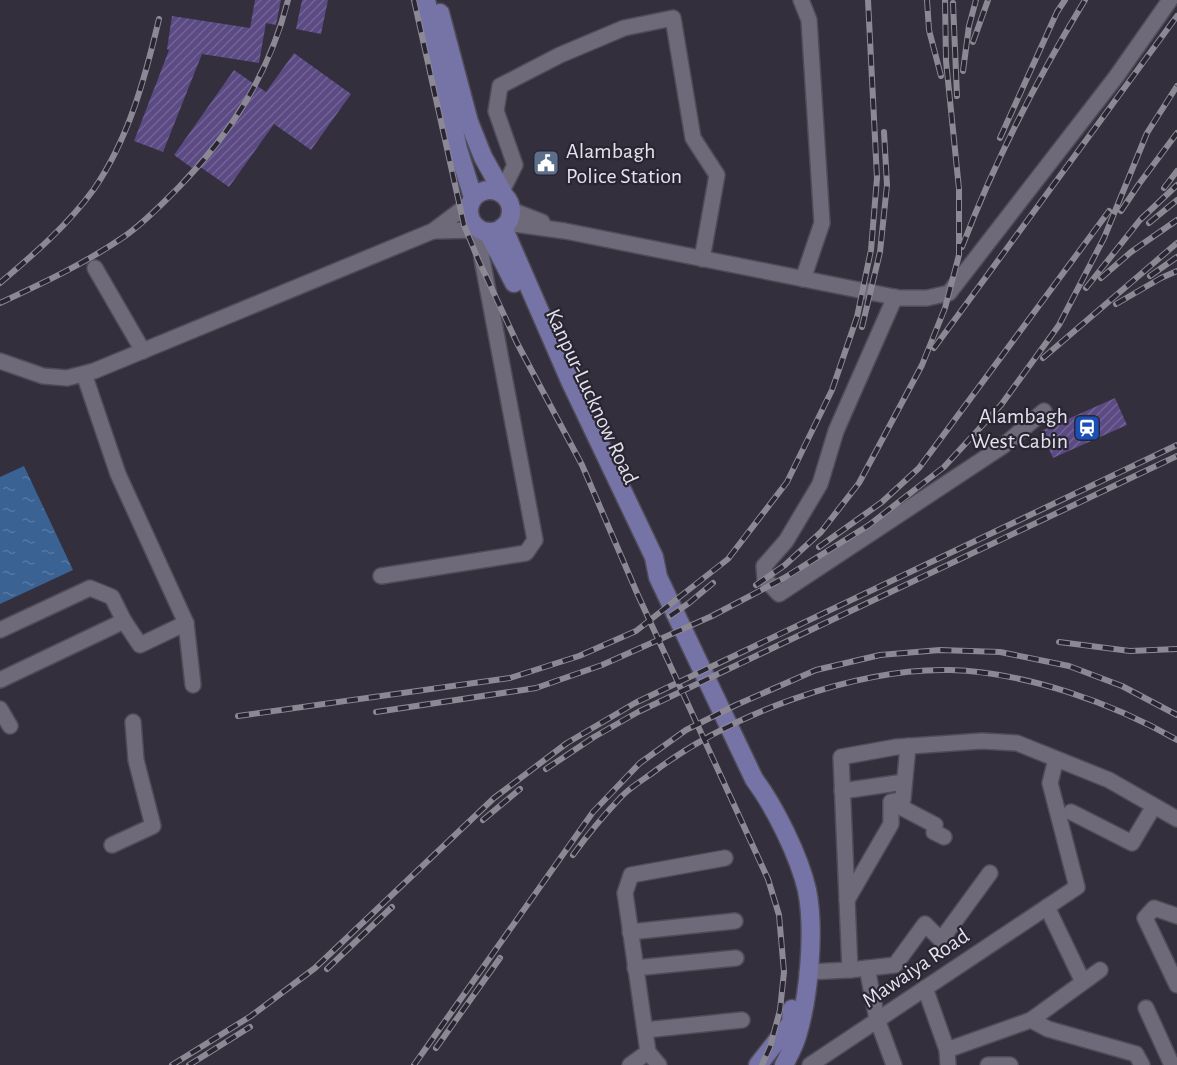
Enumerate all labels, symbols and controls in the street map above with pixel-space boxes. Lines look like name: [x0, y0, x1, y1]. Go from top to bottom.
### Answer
place label: Alambagh Police Station: [566, 140, 682, 187]
public building icon: Alambagh Police Station: [531, 148, 561, 178]
street label: Kanpur-Lucknow Road: [542, 305, 642, 487]
place label: Alambagh West Cabin: [971, 405, 1068, 452]
station icon: Alambagh West Cabin: [1072, 413, 1102, 443]
street label: Mawaiya Road: [858, 924, 973, 1011]

